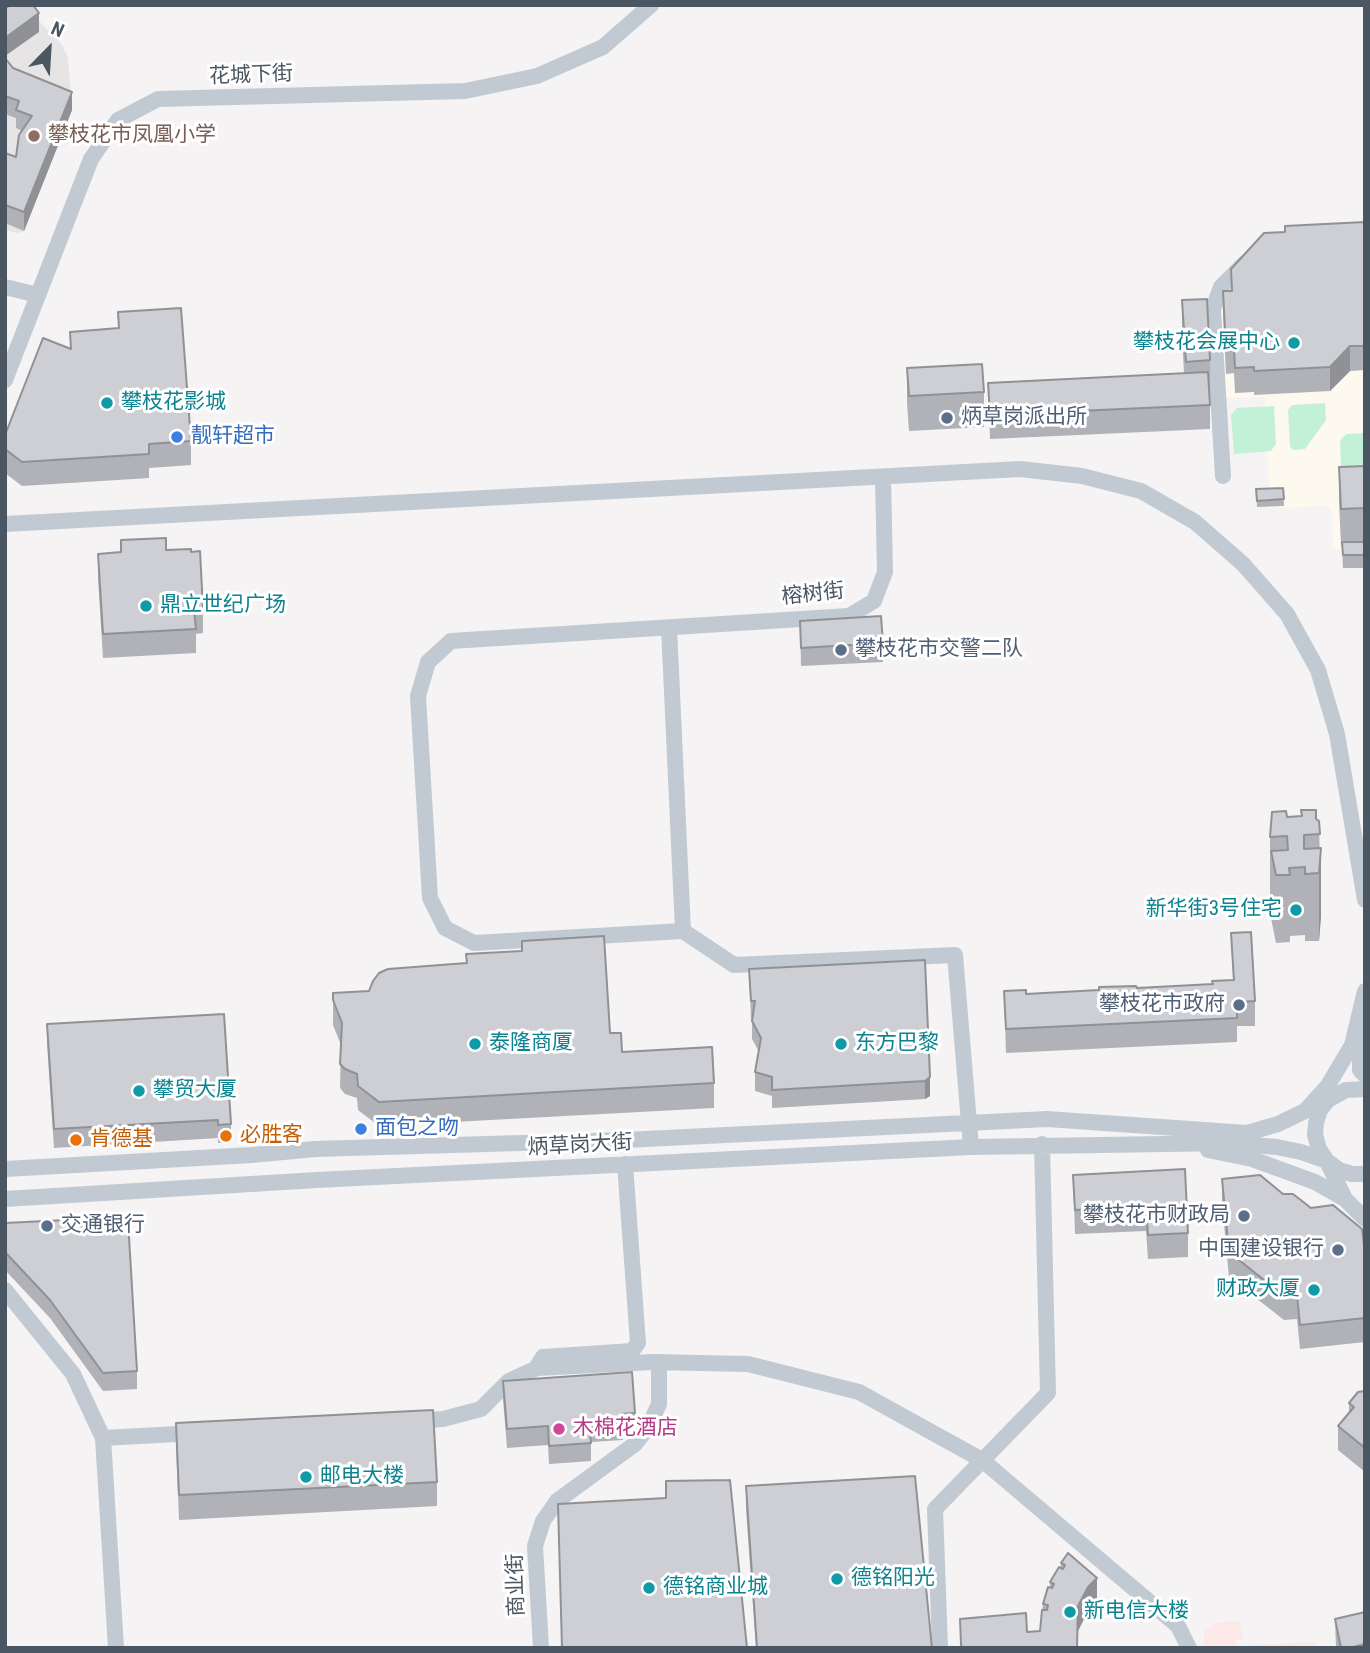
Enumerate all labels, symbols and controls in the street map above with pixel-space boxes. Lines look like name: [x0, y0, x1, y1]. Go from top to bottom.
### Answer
north arrow: [14, 14, 84, 84]
text: N: [48, 16, 68, 42]
street label: 花城下街: [209, 62, 293, 90]
place label: 攀枝花市凤凰小学: [48, 123, 216, 149]
marker: 攀枝花市凤凰小学: [26, 128, 42, 144]
place label: 攀枝花会展中心: [1133, 330, 1280, 356]
marker: 攀枝花会展中心: [1286, 335, 1302, 351]
place label: 攀枝花影城: [121, 390, 226, 416]
marker: 攀枝花影城: [99, 395, 115, 411]
place label: 炳草岗派出所: [961, 405, 1087, 431]
marker: 炳草岗派出所: [939, 410, 955, 426]
place label: 靓轩超市: [191, 424, 275, 450]
marker: 靓轩超市: [169, 429, 185, 445]
street label: 榕树街: [780, 579, 846, 611]
place label: 鼎立世纪广场: [160, 593, 286, 619]
marker: 鼎立世纪广场: [138, 598, 154, 614]
place label: 攀枝花市交警二队: [855, 637, 1023, 663]
marker: 攀枝花市交警二队: [833, 642, 849, 658]
place label: 新华街3号住宅: [1146, 897, 1282, 923]
marker: 新华街3号住宅: [1288, 902, 1304, 918]
place label: 攀枝花市政府: [1099, 992, 1225, 1018]
marker: 攀枝花市政府: [1231, 997, 1247, 1013]
place label: 泰隆商厦: [489, 1031, 573, 1057]
place label: 东方巴黎: [855, 1031, 939, 1057]
marker: 泰隆商厦: [467, 1036, 483, 1052]
marker: 东方巴黎: [833, 1036, 849, 1052]
place label: 攀贸大厦: [153, 1078, 237, 1104]
marker: 攀贸大厦: [131, 1083, 147, 1099]
place label: 面包之吻: [375, 1116, 459, 1142]
marker: 面包之吻: [353, 1121, 369, 1137]
place label: 必胜客: [240, 1123, 303, 1149]
place label: 肯德基: [90, 1127, 153, 1153]
marker: 必胜客: [218, 1128, 234, 1144]
street label: 炳草岗大街: [527, 1131, 633, 1161]
marker: 肯德基: [68, 1132, 84, 1148]
place label: 攀枝花市财政局: [1083, 1203, 1230, 1229]
marker: 攀枝花市财政局: [1236, 1208, 1252, 1224]
place label: 交通银行: [61, 1213, 145, 1239]
marker: 交通银行: [39, 1218, 55, 1234]
place label: 中国建设银行: [1198, 1237, 1324, 1263]
marker: 中国建设银行: [1330, 1242, 1346, 1258]
place label: 财政大厦: [1216, 1277, 1300, 1303]
marker: 财政大厦: [1306, 1282, 1322, 1298]
place label: 木棉花酒店: [573, 1416, 678, 1442]
marker: 木棉花酒店: [551, 1421, 567, 1437]
place label: 邮电大楼: [320, 1464, 404, 1490]
marker: 邮电大楼: [298, 1469, 314, 1485]
street label: 商业街: [503, 1553, 531, 1617]
place label: 德铭阳光: [851, 1566, 935, 1592]
marker: 德铭阳光: [829, 1571, 845, 1587]
place label: 德铭商业城: [663, 1575, 768, 1601]
marker: 德铭商业城: [641, 1580, 657, 1596]
place label: 新电信大楼: [1084, 1599, 1189, 1625]
marker: 新电信大楼: [1062, 1604, 1078, 1620]

